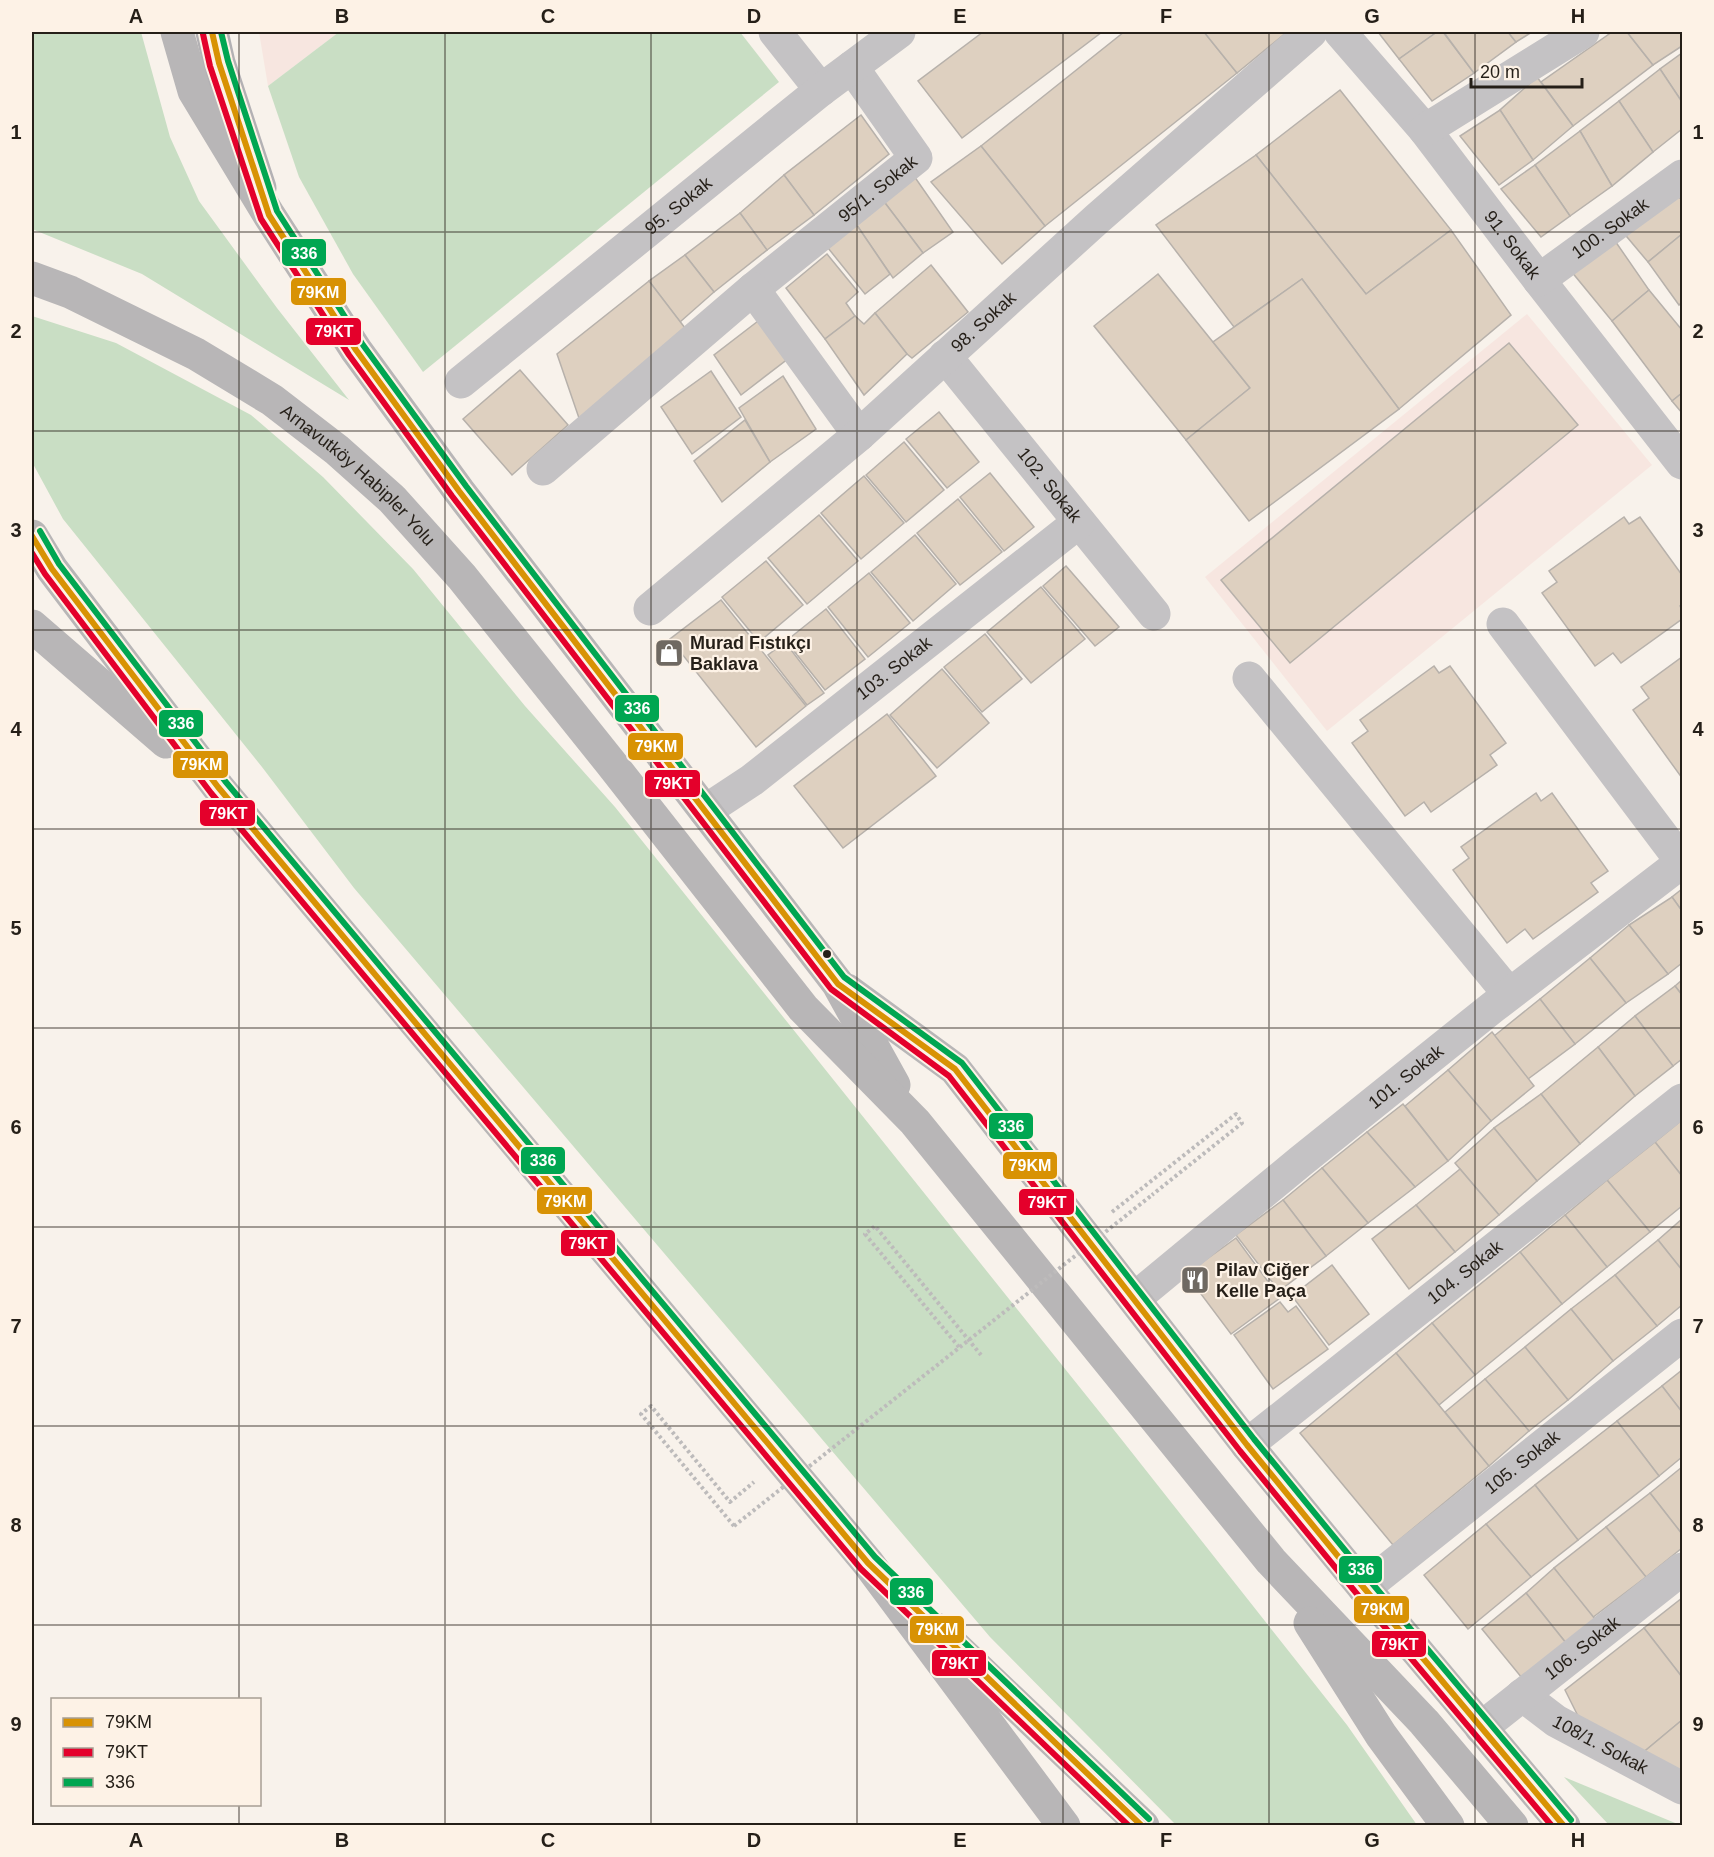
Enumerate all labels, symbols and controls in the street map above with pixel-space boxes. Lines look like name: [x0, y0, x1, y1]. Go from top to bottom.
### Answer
text: A: [129, 5, 143, 27]
text: B: [335, 5, 349, 27]
text: C: [541, 5, 555, 27]
text: D: [747, 5, 761, 27]
text: E: [953, 5, 967, 27]
text: F: [1160, 5, 1172, 27]
text: G: [1364, 5, 1380, 27]
text: H: [1571, 5, 1585, 27]
scale bar: [1471, 51, 1582, 89]
text: 20 m: [1480, 62, 1520, 82]
text: 1: [10, 121, 22, 143]
text: 1: [1692, 121, 1704, 143]
street label: 95/1. Sokak: [834, 151, 922, 226]
street label: 95. Sokak: [641, 172, 717, 239]
street label: 100. Sokak: [1568, 193, 1653, 263]
street label: 91. Sokak: [1480, 207, 1545, 284]
line badge: 336: [281, 238, 327, 267]
text: 336: [291, 245, 317, 262]
line badge: 79KM: [290, 277, 347, 306]
text: 79KM: [297, 284, 339, 301]
street label: 98. Sokak: [947, 287, 1021, 356]
line badge: 79KT: [305, 317, 362, 346]
text: 2: [10, 320, 22, 342]
text: 2: [1692, 320, 1704, 342]
text: 79KT: [314, 323, 354, 340]
street label: Arnavutköy Habipler Yolu: [277, 400, 439, 550]
street label: 102. Sokak: [1013, 444, 1086, 527]
text: 3: [10, 519, 22, 541]
text: 3: [1692, 519, 1704, 541]
street label: 103. Sokak: [852, 632, 936, 704]
place label: Murad Fıstıkçı Baklava: [690, 633, 811, 674]
shop icon: Murad Fıstıkçı Baklava: [653, 637, 685, 669]
line badge: 336: [614, 694, 660, 723]
text: 336: [624, 700, 650, 717]
line badge: 336: [158, 709, 204, 738]
text: 336: [168, 715, 194, 732]
text: 4: [10, 718, 22, 740]
text: 4: [1692, 718, 1704, 740]
line badge: 79KM: [627, 732, 684, 761]
text: 79KM: [635, 738, 677, 755]
line badge: 79KM: [172, 750, 229, 779]
text: 79KM: [180, 756, 222, 773]
line badge: 79KT: [644, 769, 701, 798]
text: 79KT: [653, 775, 693, 792]
line badge: 79KT: [199, 799, 256, 827]
text: 79KT: [208, 805, 248, 822]
text: 5: [10, 917, 22, 939]
text: 5: [1692, 917, 1704, 939]
unlabelled marker: [821, 948, 833, 960]
street label: 101. Sokak: [1364, 1040, 1448, 1113]
line badge: 336: [988, 1112, 1034, 1140]
text: 6: [10, 1116, 22, 1138]
text: 6: [1692, 1116, 1704, 1138]
text: 336: [998, 1118, 1024, 1135]
line badge: 336: [520, 1146, 566, 1175]
line badge: 79KM: [1002, 1151, 1058, 1180]
text: 336: [530, 1152, 556, 1169]
text: 79KM: [1009, 1157, 1051, 1174]
line badge: 79KM: [536, 1186, 593, 1215]
line badge: 79KT: [1018, 1188, 1075, 1216]
text: 79KM: [544, 1193, 586, 1210]
text: 79KT: [1027, 1194, 1067, 1211]
line badge: 79KT: [560, 1229, 616, 1257]
text: 79KT: [568, 1235, 608, 1252]
street label: 104. Sokak: [1423, 1236, 1507, 1308]
place label: Pilav Ciğer Kelle Paça: [1216, 1260, 1309, 1301]
restaurant icon: Pilav Ciğer Kelle Paça: [1179, 1264, 1211, 1296]
text: 7: [10, 1315, 22, 1337]
text: 7: [1692, 1315, 1704, 1337]
street label: 105. Sokak: [1481, 1426, 1564, 1498]
text: 8: [10, 1514, 22, 1536]
text: 8: [1692, 1514, 1704, 1536]
line badge: 336: [1338, 1555, 1383, 1584]
text: 336: [1348, 1561, 1374, 1578]
line badge: 336: [889, 1577, 934, 1606]
text: 336: [898, 1584, 924, 1601]
line badge: 79KM: [1353, 1595, 1410, 1624]
text: 79KM: [1361, 1601, 1403, 1618]
street label: 106. Sokak: [1541, 1612, 1625, 1684]
line badge: 79KM: [909, 1615, 965, 1644]
text: 79KM: [916, 1621, 958, 1638]
line badge: 79KT: [1371, 1630, 1427, 1658]
text: 79KT: [1379, 1636, 1419, 1653]
line badge: 79KT: [931, 1649, 987, 1677]
text: 79KT: [939, 1655, 979, 1672]
legend: [51, 1698, 261, 1806]
street label: 108/1. Sokak: [1549, 1711, 1652, 1779]
text: 79KM: [105, 1712, 152, 1732]
text: 9: [10, 1713, 22, 1735]
text: 9: [1692, 1713, 1704, 1735]
text: 79KT: [105, 1742, 148, 1762]
text: 336: [105, 1772, 135, 1792]
text: A: [129, 1829, 143, 1851]
text: B: [335, 1829, 349, 1851]
text: C: [541, 1829, 555, 1851]
text: D: [747, 1829, 761, 1851]
text: E: [953, 1829, 967, 1851]
text: F: [1160, 1829, 1172, 1851]
text: G: [1364, 1829, 1380, 1851]
text: H: [1571, 1829, 1585, 1851]

